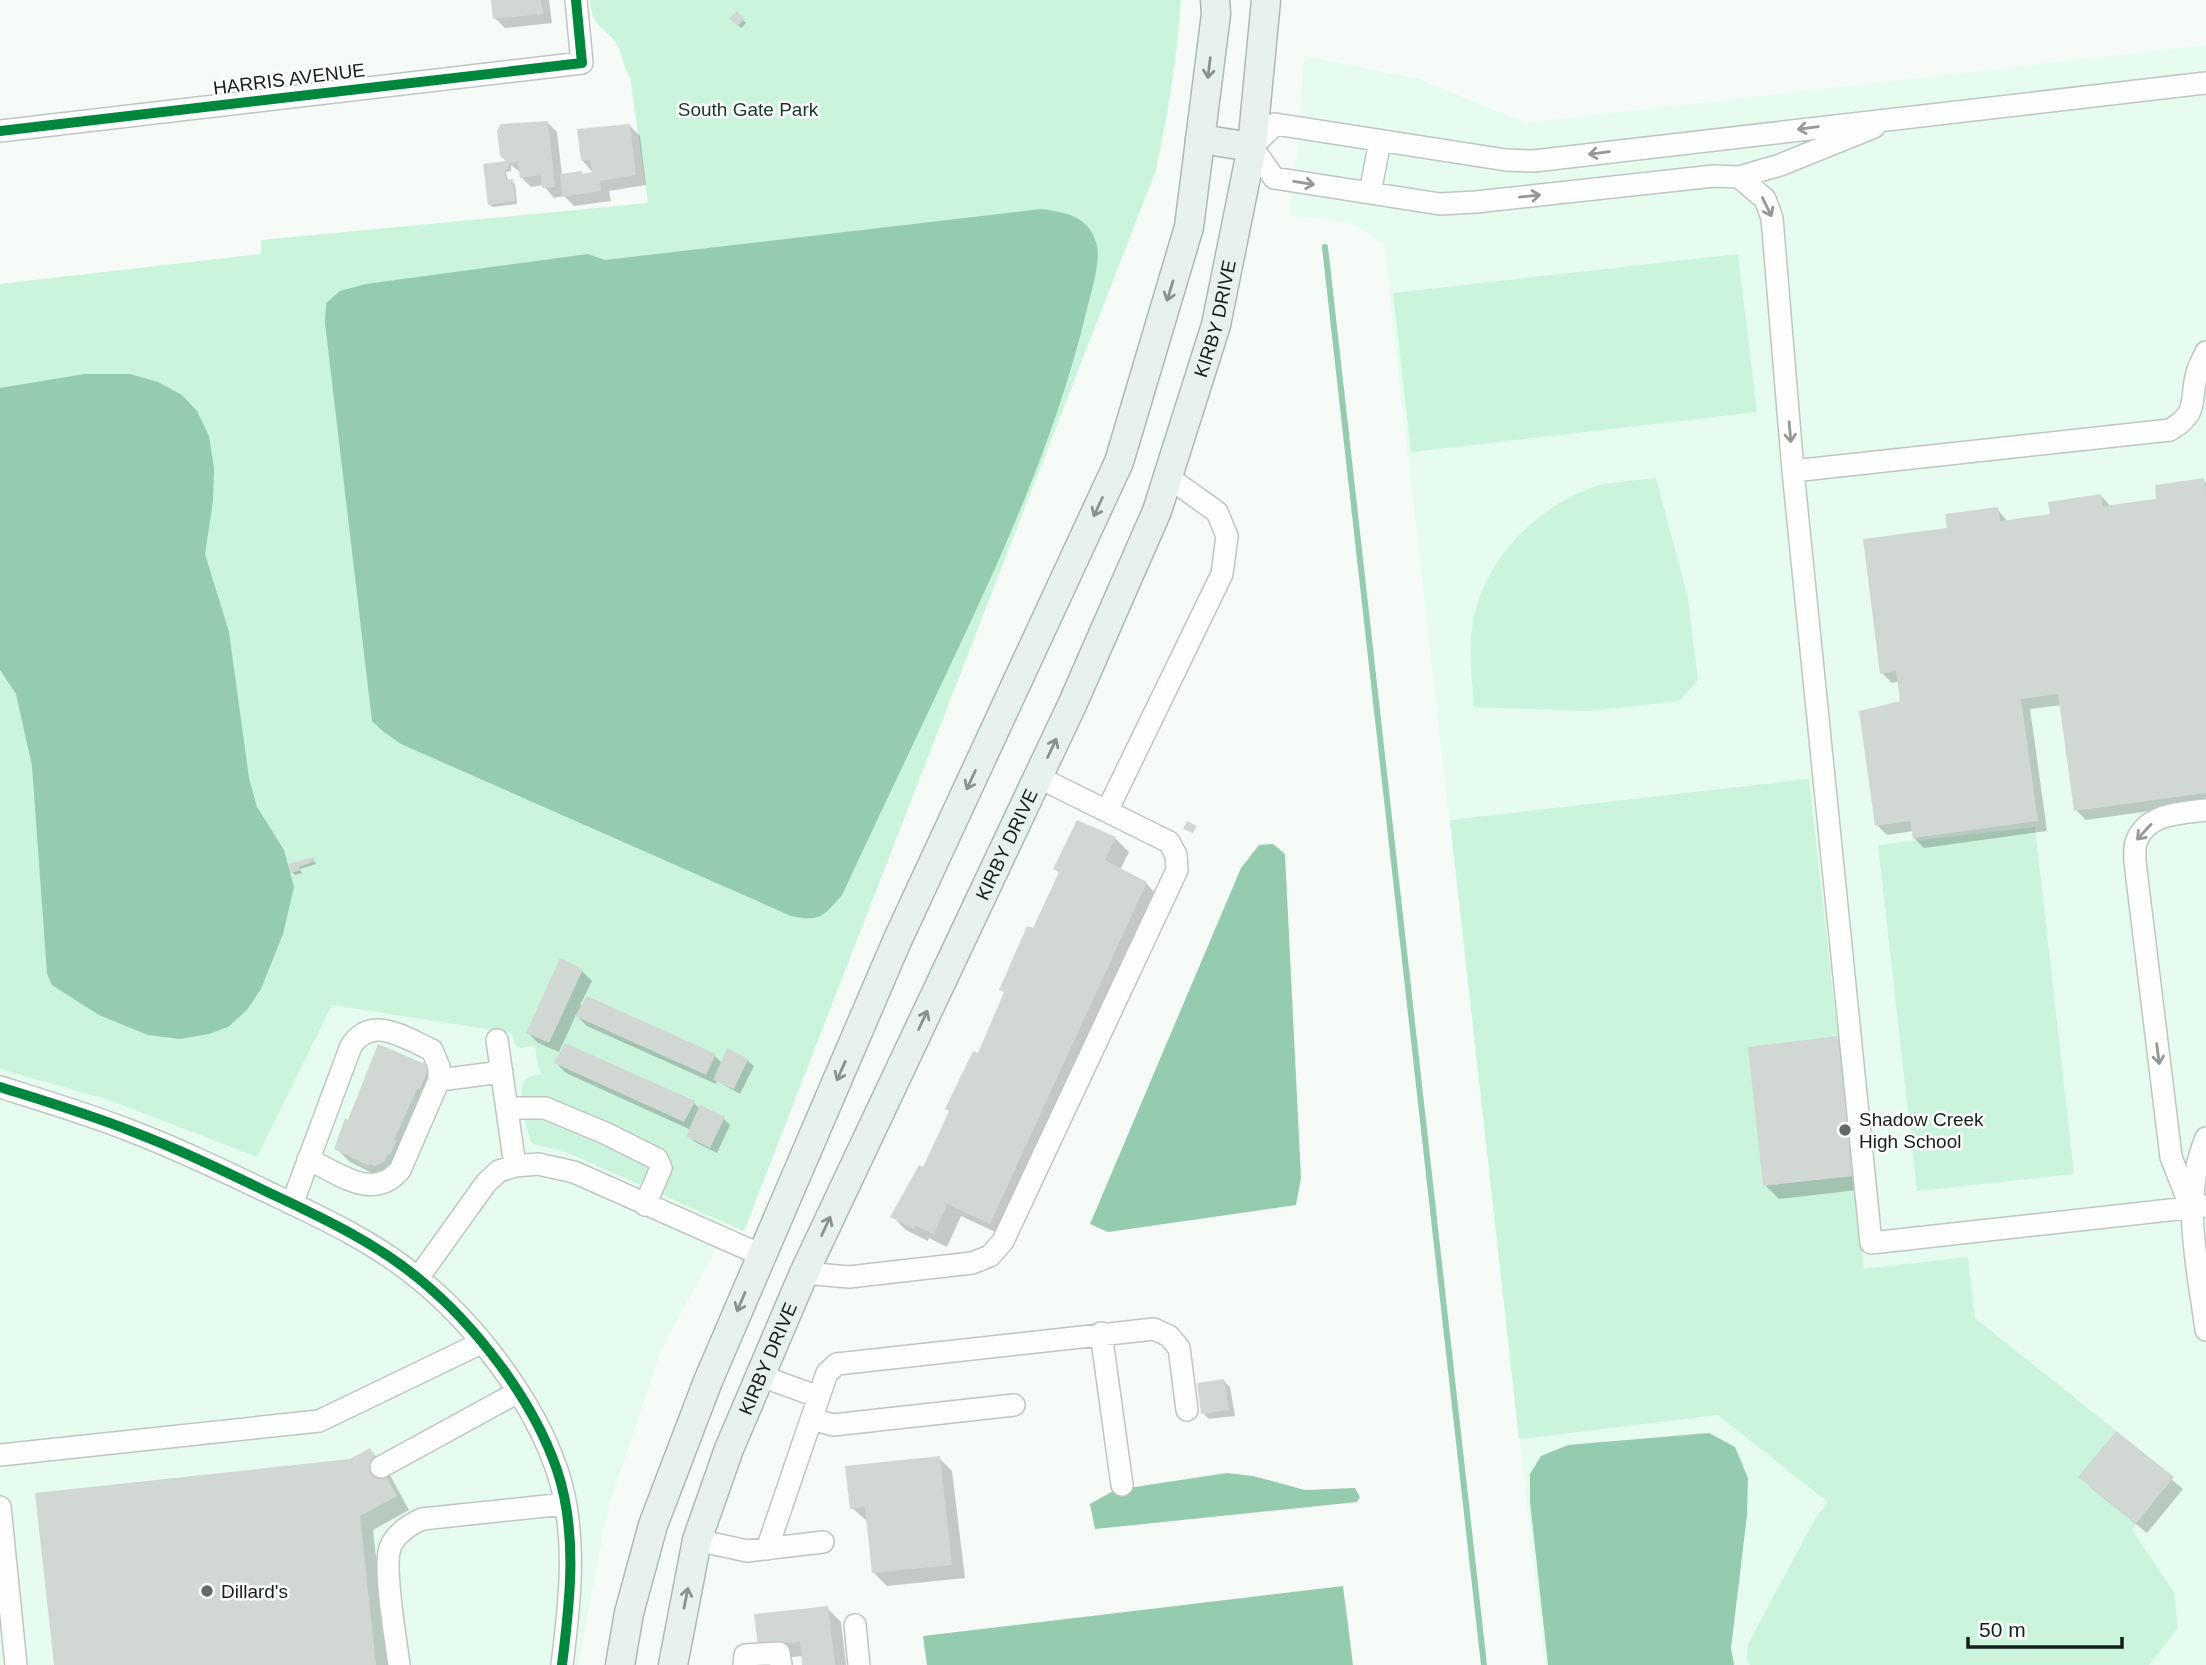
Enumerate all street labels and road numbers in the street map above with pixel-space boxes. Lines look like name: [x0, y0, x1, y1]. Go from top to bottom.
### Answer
street label: HARRIS AVENUE: [212, 59, 366, 99]
street label: KIRBY DRIVE: [1190, 258, 1239, 380]
street label: KIRBY DRIVE: [971, 786, 1041, 903]
street label: KIRBY DRIVE: [734, 1299, 801, 1418]

